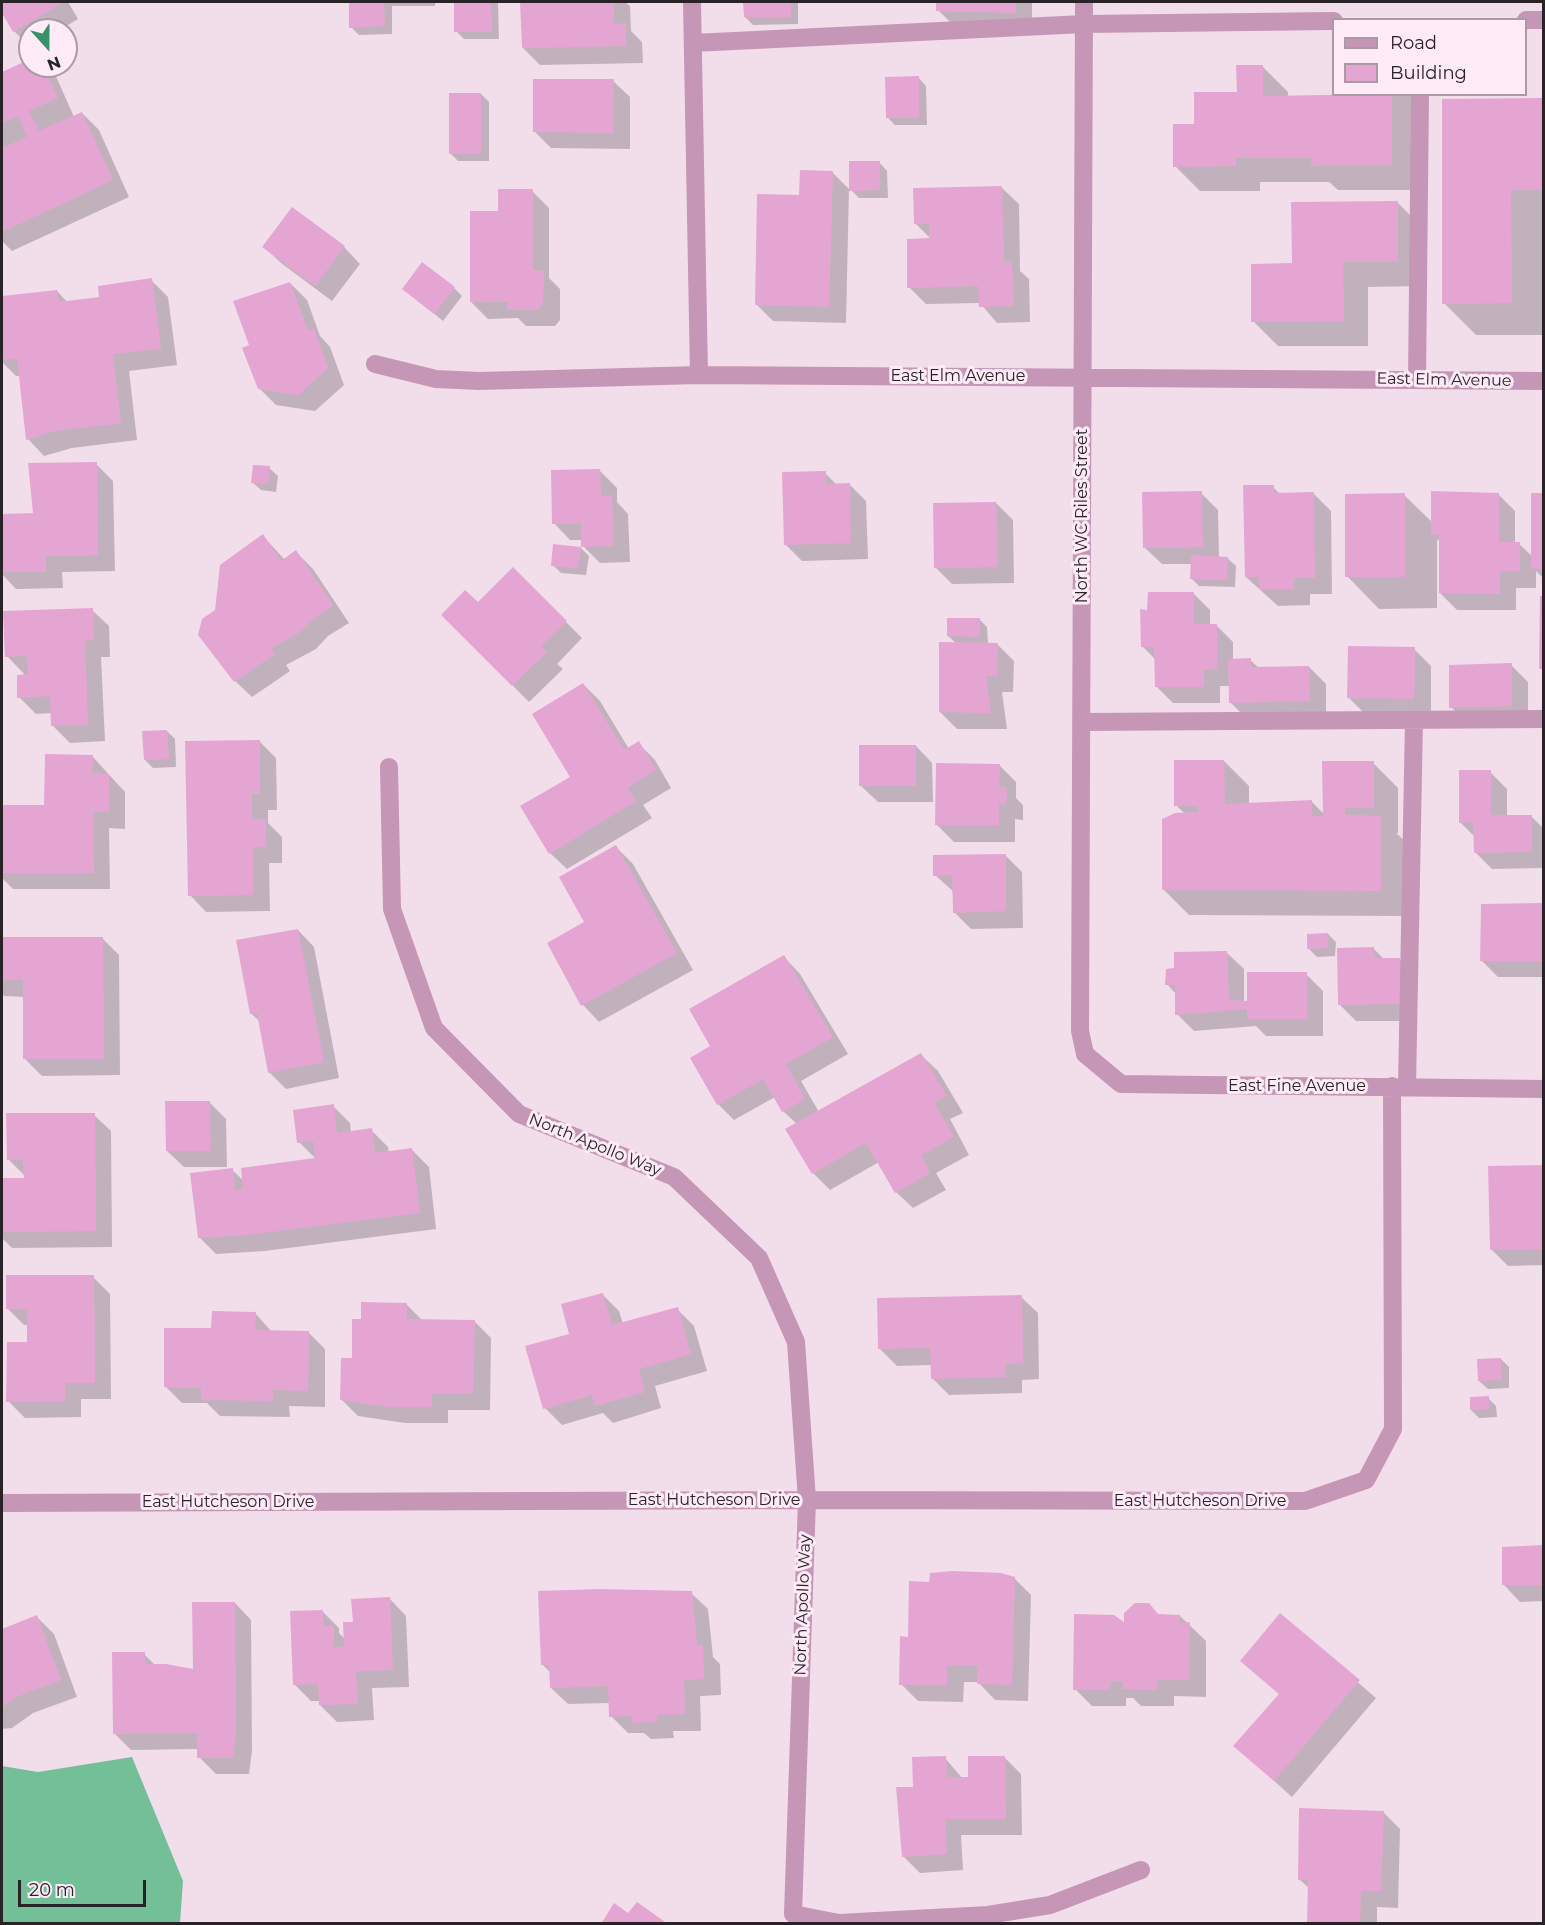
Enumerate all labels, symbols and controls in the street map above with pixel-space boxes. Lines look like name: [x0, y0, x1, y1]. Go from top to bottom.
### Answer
north arrow: [18, 18, 78, 78]
legend: [1332, 18, 1527, 96]
text: Road: [1390, 32, 1437, 54]
text: N: [44, 52, 63, 75]
text: Building: [1390, 62, 1467, 84]
street label: East Elm Avenue: [890, 366, 1026, 386]
street label: East Elm Avenue: [1376, 369, 1512, 391]
street label: North WC Riles Street: [1072, 429, 1092, 603]
street label: East Fine Avenue: [1228, 1076, 1366, 1096]
street label: North Apollo Way: [526, 1110, 664, 1180]
street label: East Hutcheson Drive: [628, 1490, 800, 1510]
street label: East Hutcheson Drive: [1114, 1491, 1286, 1511]
street label: East Hutcheson Drive: [142, 1492, 314, 1512]
street label: North Apollo Way: [791, 1534, 815, 1676]
scale bar: [21, 1868, 148, 1906]
text: 20 m: [29, 1879, 75, 1901]

